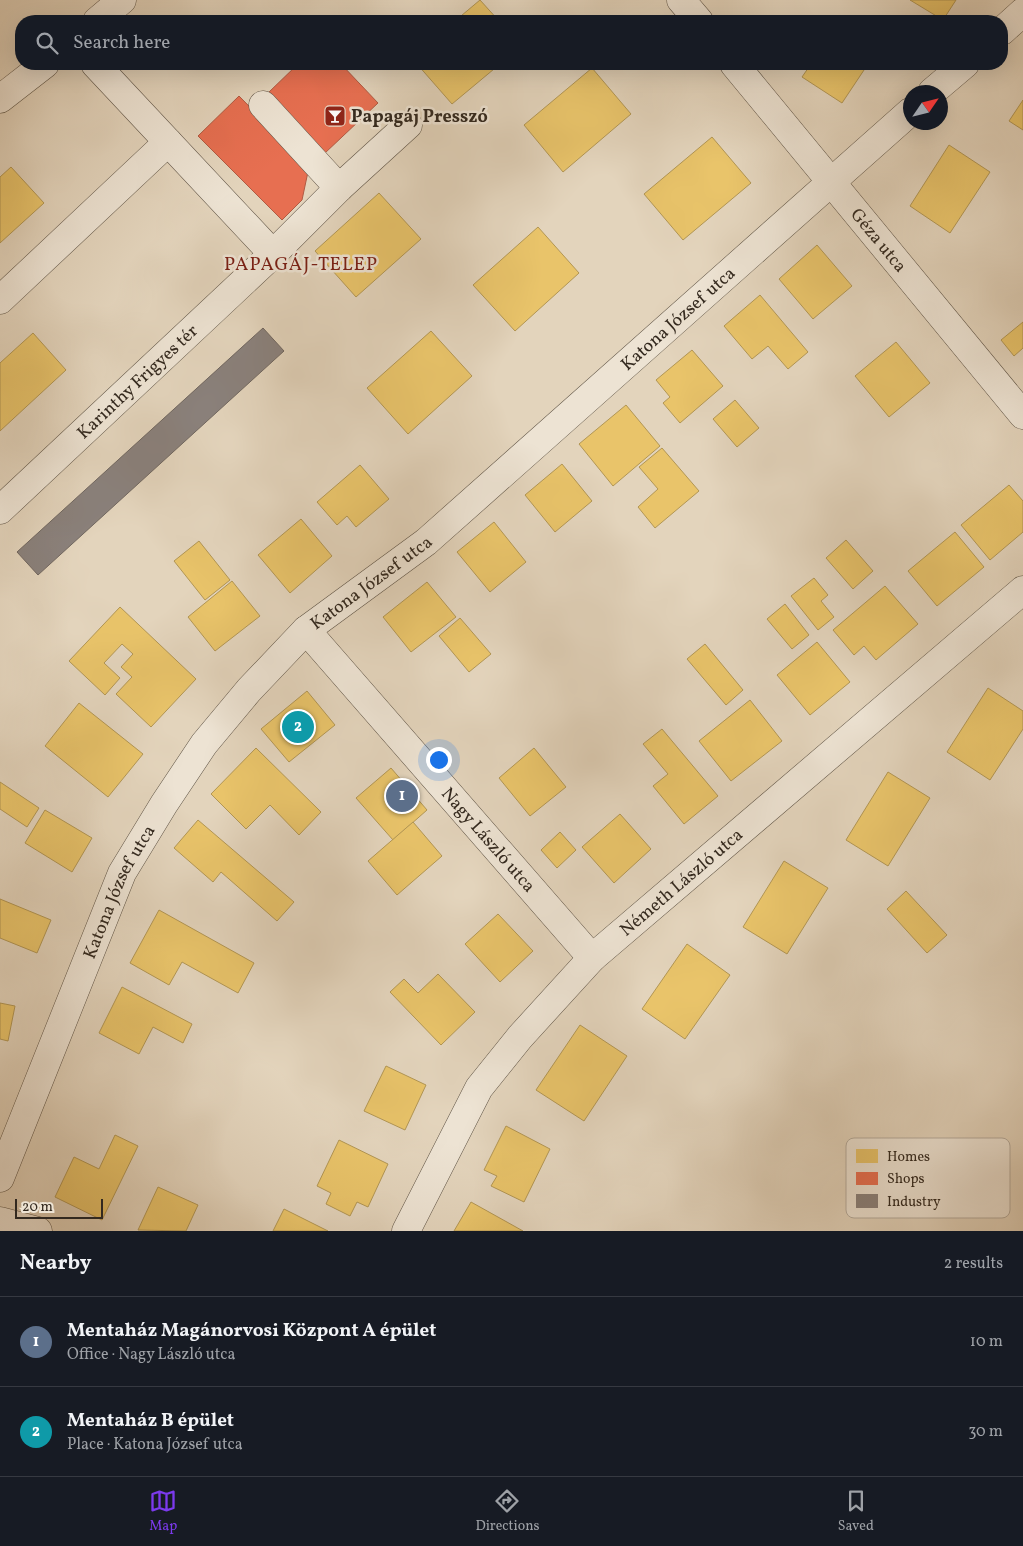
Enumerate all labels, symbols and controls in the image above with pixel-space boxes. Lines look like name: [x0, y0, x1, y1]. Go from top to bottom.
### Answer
search box: [15, 15, 1008, 70]
icon: search: [33, 29, 61, 57]
text: Search here: [73, 30, 170, 56]
north arrow: [903, 85, 948, 130]
bar icon: Papagáj Presszó: [323, 104, 347, 128]
place label: Papagáj Presszó: [351, 105, 488, 130]
street label: Géza utca: [844, 203, 912, 279]
district label: PAPAGÁJ-TELEP: [224, 252, 378, 278]
street label: Katona József utca: [616, 262, 742, 377]
street label: Karinthy Frigyes tér: [72, 319, 204, 445]
street label: Katona József utca: [306, 531, 439, 637]
pin: 2: [282, 708, 314, 746]
your location: [426, 747, 452, 773]
pin: 1: [386, 777, 418, 815]
street label: Nagy László utca: [435, 783, 540, 899]
street label: Katona József utca: [78, 821, 162, 963]
street label: Németh László utca: [615, 823, 749, 943]
legend: [846, 1138, 1010, 1218]
text: Homes: [887, 1148, 930, 1167]
text: Shops: [887, 1170, 925, 1189]
text: Industry: [887, 1193, 941, 1212]
scale bar: [15, 1196, 102, 1219]
text: 20 m: [22, 1198, 53, 1217]
text: Nearby: [20, 1249, 91, 1278]
text: 2 results: [944, 1253, 1003, 1275]
text: Mentaház Magánorvosi Központ A épület: [67, 1318, 436, 1344]
text: 1: [33, 1331, 39, 1353]
text: 10 m: [970, 1331, 1003, 1353]
text: Office · Nagy László utca: [67, 1344, 235, 1366]
text: Mentaház B épület: [67, 1408, 234, 1434]
text: 2: [32, 1421, 40, 1443]
text: 30 m: [968, 1421, 1003, 1443]
text: Place · Katona József utca: [67, 1434, 243, 1456]
tab: Map: [149, 1487, 177, 1536]
tab: Directions: [475, 1487, 540, 1536]
tab: Saved: [838, 1487, 874, 1536]

